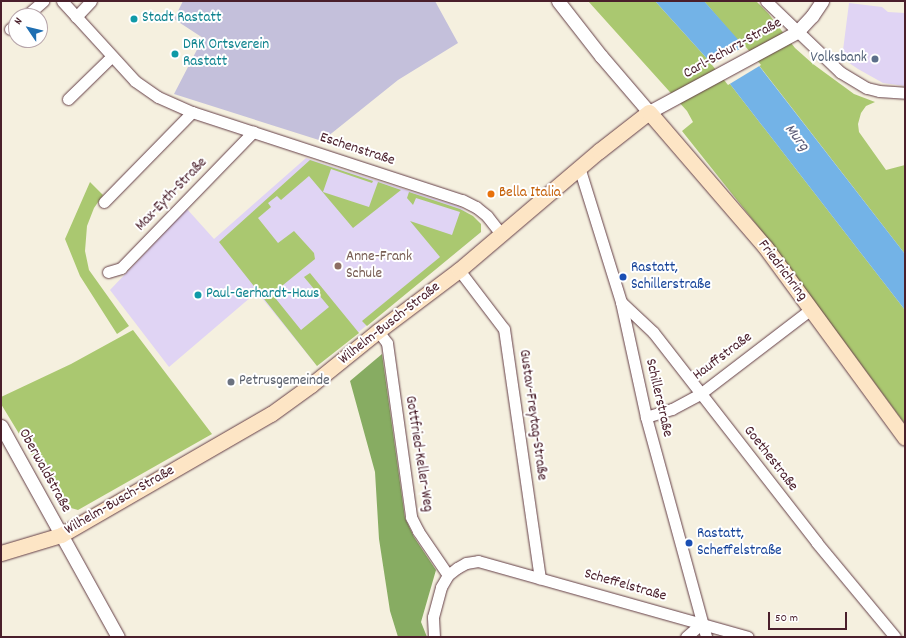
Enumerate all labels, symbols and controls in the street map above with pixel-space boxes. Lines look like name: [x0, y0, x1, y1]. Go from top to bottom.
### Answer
north arrow: [8, 8, 48, 48]
place label: Stadt Rastatt: [142, 10, 221, 28]
marker: Stadt Rastatt: [129, 14, 139, 24]
text: N: [11, 15, 27, 29]
street label: Carl-Schurz-Straße: [681, 15, 785, 83]
place label: DRK Ortsverein Rastatt: [183, 36, 269, 71]
marker: DRK Ortsverein Rastatt: [170, 49, 180, 59]
place label: Volksbank: [810, 50, 867, 68]
marker: Volksbank: [870, 54, 880, 64]
water label: Murg: [779, 121, 813, 155]
street label: Eschenstraße: [317, 129, 397, 171]
street label: Max-Eyth-Straße: [132, 154, 212, 236]
place label: Bella Italia: [499, 185, 561, 203]
marker: Bella Italia: [486, 189, 496, 199]
street label: Friedrichring: [753, 237, 811, 305]
place label: Anne-Frank Schule: [346, 248, 412, 283]
place label: Rastatt, Schillerstraße: [631, 259, 711, 294]
marker: Anne-Frank Schule: [333, 261, 343, 271]
marker: Rastatt, Schillerstraße: [618, 272, 628, 282]
street label: Wilhelm-Busch-Straße: [336, 279, 444, 369]
place label: Paul-Gerhardt-Haus: [206, 286, 319, 304]
marker: Paul-Gerhardt-Haus: [193, 290, 203, 300]
street label: Hauffstraße: [690, 329, 756, 385]
street label: Gustav-Freytag-Straße: [514, 348, 550, 482]
street label: Schillerstraße: [640, 357, 676, 439]
place label: Petrusgemeinde: [239, 373, 330, 391]
marker: Petrusgemeinde: [226, 377, 236, 387]
street label: Gottfried-Keller-Weg: [400, 395, 436, 513]
street label: Goethestraße: [739, 423, 801, 495]
street label: Oberwaldstraße: [14, 426, 74, 516]
street label: Wilhelm-Busch-Straße: [62, 462, 178, 540]
place label: Rastatt, Scheffelstraße: [697, 525, 782, 560]
marker: Rastatt, Scheffelstraße: [684, 538, 694, 548]
street label: Scheffelstraße: [582, 566, 668, 606]
scale bar: [770, 604, 849, 630]
text: 50 m: [775, 610, 798, 627]

